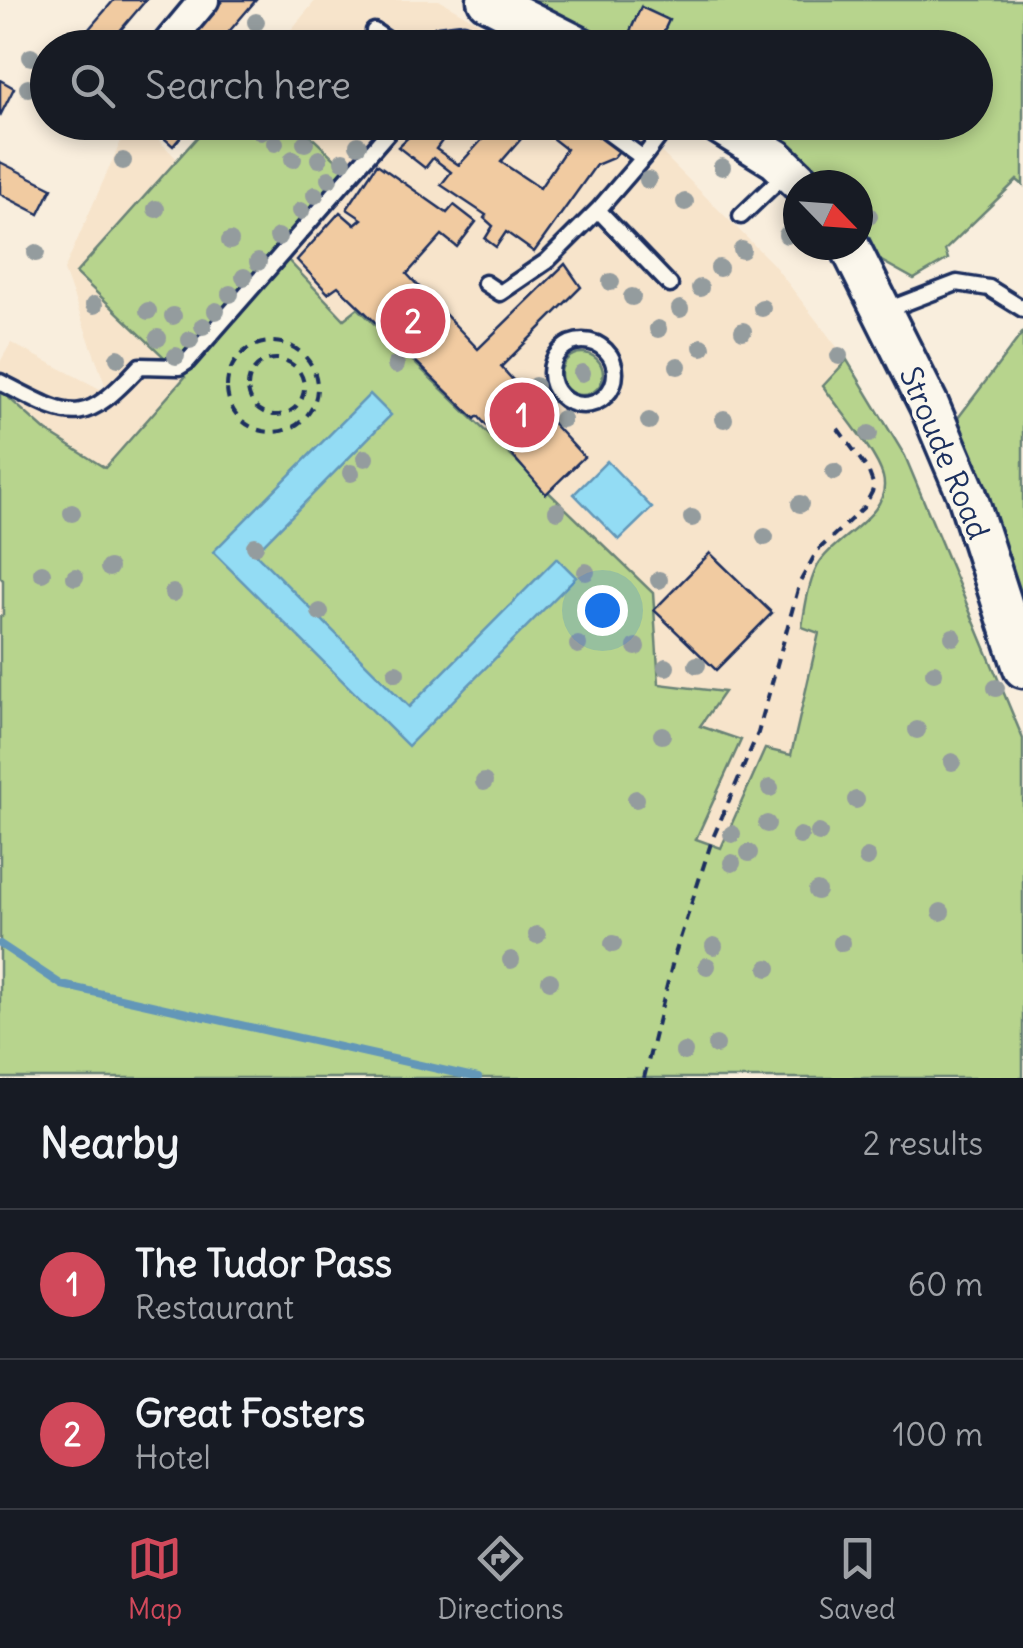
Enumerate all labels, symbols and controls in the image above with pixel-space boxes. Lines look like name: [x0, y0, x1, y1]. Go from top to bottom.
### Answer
search box: [30, 30, 993, 140]
icon: search: [65, 58, 120, 113]
text: Search here: [145, 62, 351, 109]
north arrow: [783, 170, 873, 260]
pin: 2: [380, 284, 446, 358]
street label: Stroude Road: [892, 361, 998, 545]
pin: 1: [490, 378, 554, 452]
your location: [577, 585, 628, 636]
text: Nearby: [40, 1117, 179, 1169]
text: 2 results: [863, 1123, 983, 1164]
text: The Tudor Pass: [135, 1240, 392, 1287]
text: 1: [66, 1264, 79, 1305]
text: 60 m: [908, 1264, 983, 1305]
text: Restaurant: [135, 1287, 294, 1328]
text: Great Fosters: [135, 1390, 365, 1437]
text: 2: [64, 1414, 81, 1455]
text: 100 m: [893, 1414, 983, 1455]
text: Hotel: [135, 1437, 211, 1478]
tab: Map: [127, 1531, 182, 1627]
tab: Directions: [437, 1531, 564, 1627]
tab: Saved: [819, 1531, 896, 1627]

